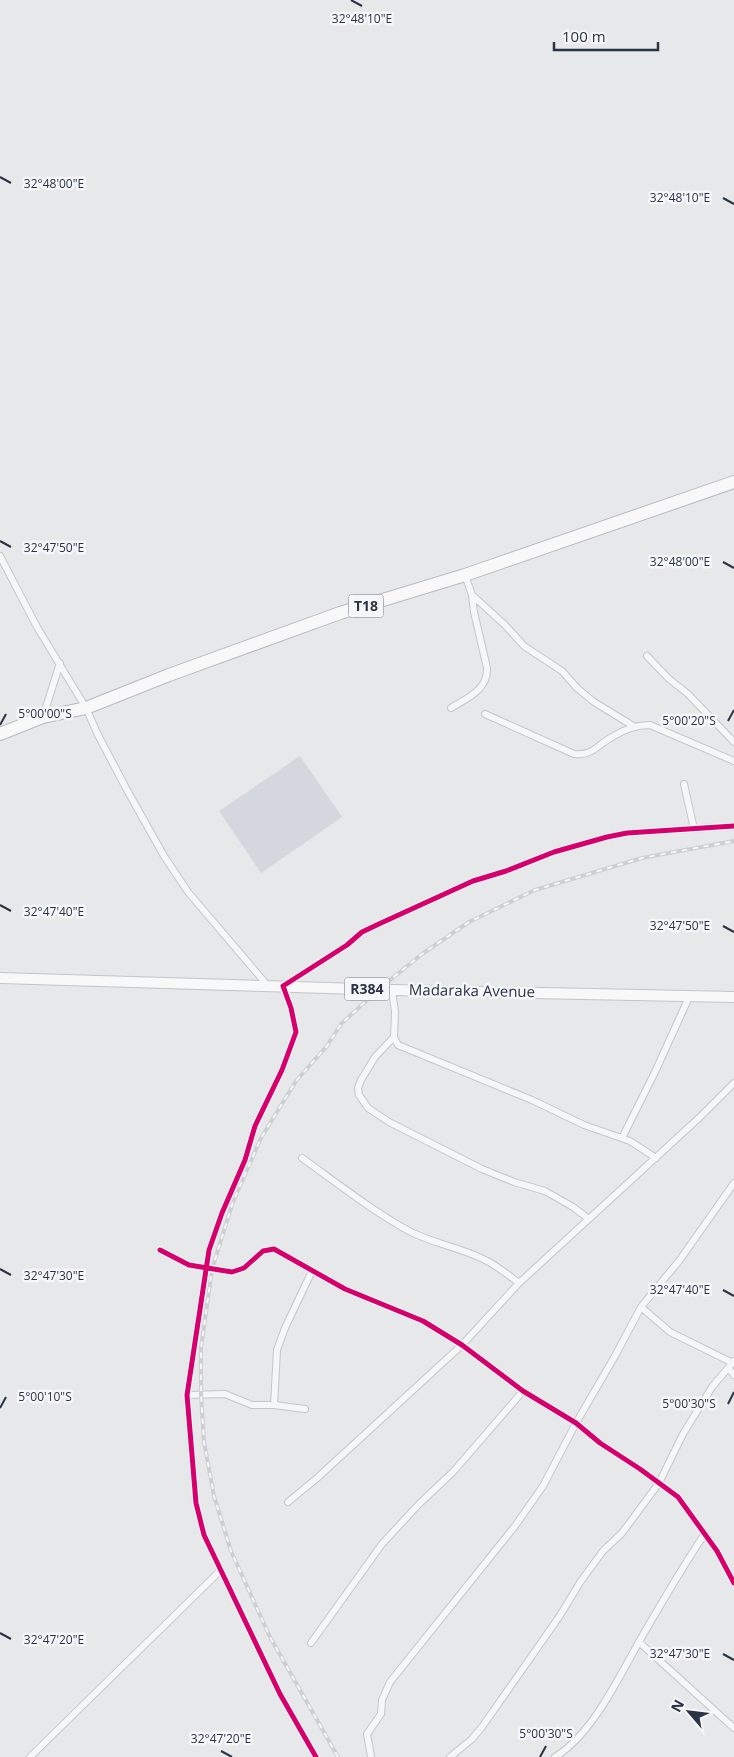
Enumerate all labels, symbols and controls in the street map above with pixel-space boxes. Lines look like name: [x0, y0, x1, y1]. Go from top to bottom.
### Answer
text: 32°48'10"E: [332, 10, 392, 27]
scale bar: [554, 20, 658, 52]
text: 100 m: [562, 26, 606, 46]
text: 32°48'00"E: [24, 175, 84, 192]
text: 32°48'10"E: [650, 189, 710, 206]
text: 32°47'50"E: [24, 539, 84, 556]
text: 32°48'00"E: [650, 553, 710, 570]
road number: T18: [348, 594, 384, 618]
text: 5°00'00"S: [18, 705, 72, 722]
text: 5°00'20"S: [662, 712, 716, 729]
text: 32°47'40"E: [24, 903, 84, 920]
text: 32°47'50"E: [650, 917, 710, 934]
road number: R384: [344, 978, 390, 1001]
street label: Madaraka Avenue: [409, 979, 535, 1001]
text: 32°47'30"E: [24, 1267, 84, 1284]
text: 32°47'40"E: [650, 1281, 710, 1298]
text: 5°00'10"S: [18, 1388, 72, 1405]
text: 5°00'30"S: [662, 1395, 716, 1412]
text: 32°47'20"E: [24, 1631, 84, 1648]
text: 32°47'30"E: [650, 1645, 710, 1662]
north arrow: [664, 1687, 714, 1737]
text: N: [666, 1696, 688, 1715]
text: 5°00'30"S: [519, 1725, 573, 1742]
text: 32°47'20"E: [191, 1730, 251, 1747]

